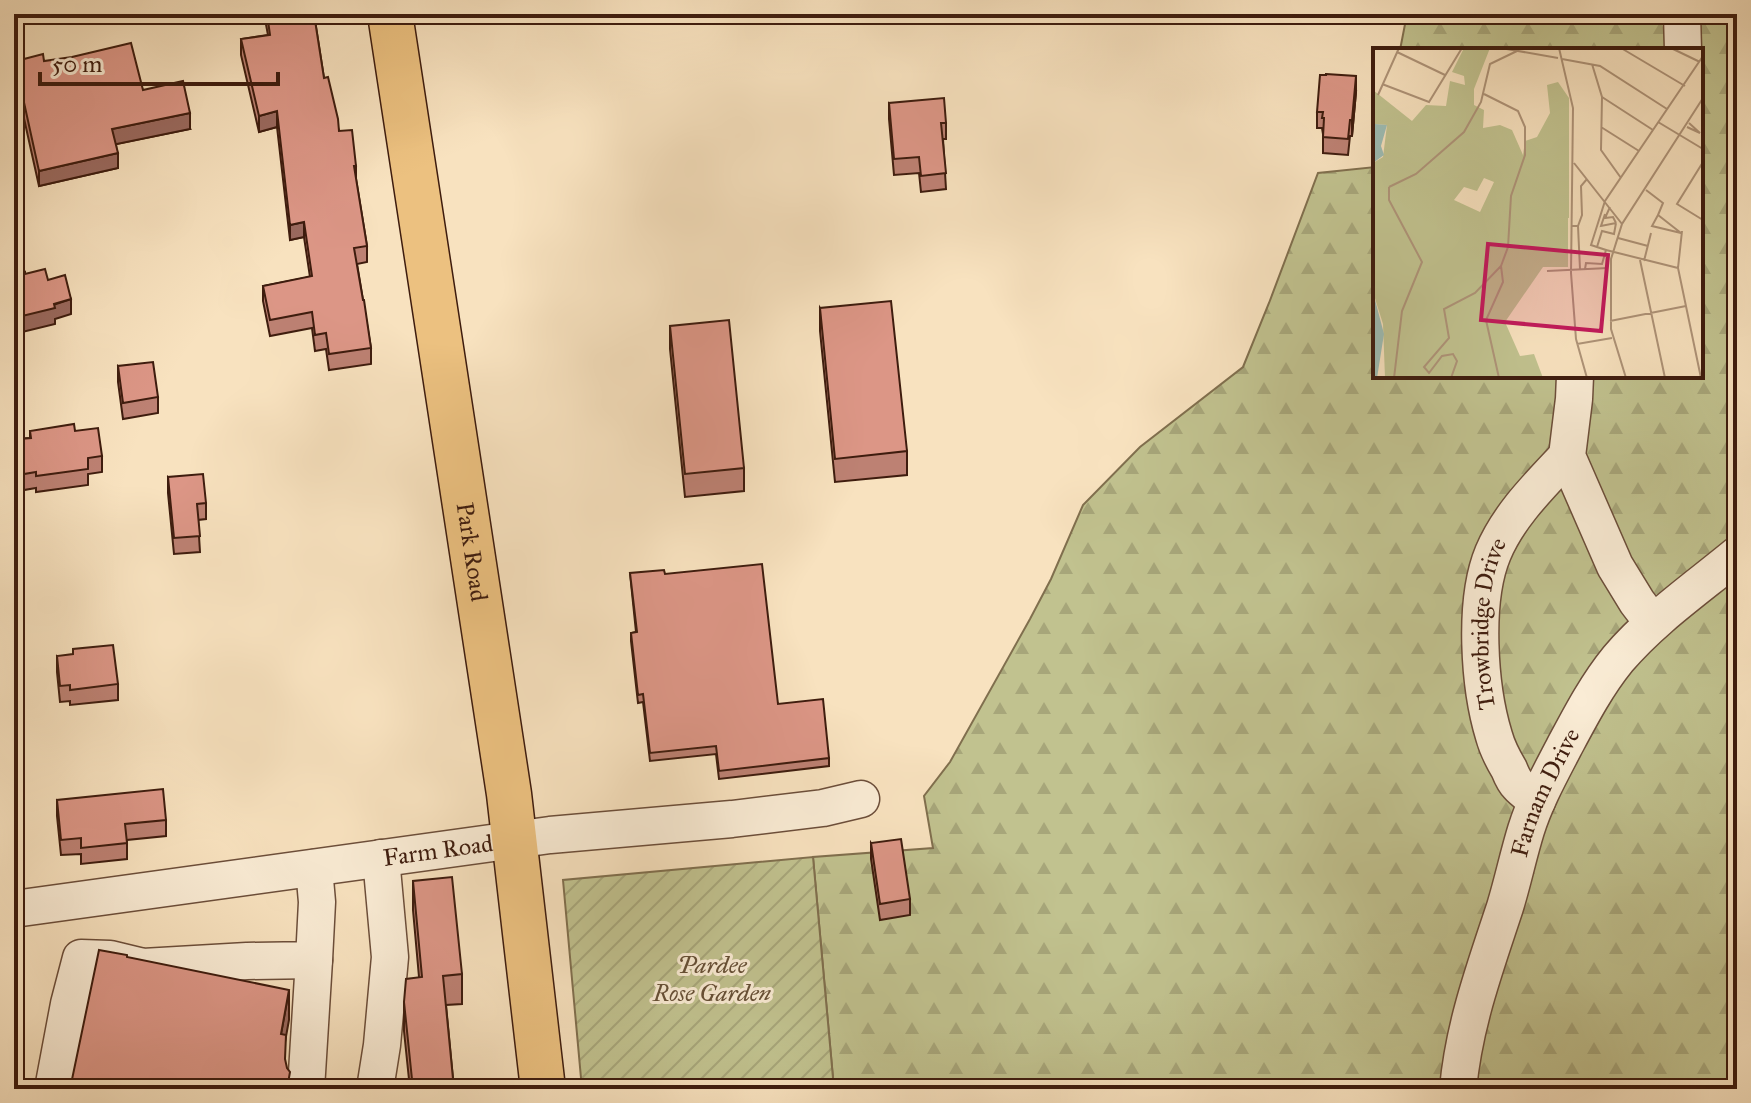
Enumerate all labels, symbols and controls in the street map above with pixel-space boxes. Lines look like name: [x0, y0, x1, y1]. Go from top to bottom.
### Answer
scale bar: [40, 36, 278, 86]
inset map: [1373, 48, 1703, 378]
text: 50 m: [52, 49, 102, 79]
street label: Park Road: [450, 500, 494, 603]
street label: Trowbridge Drive: [1465, 532, 1513, 712]
street label: Farnam Drive: [1504, 723, 1586, 860]
street label: Farm Road: [381, 828, 495, 873]
park label: Pardee Rose Garden: [652, 950, 772, 1008]

